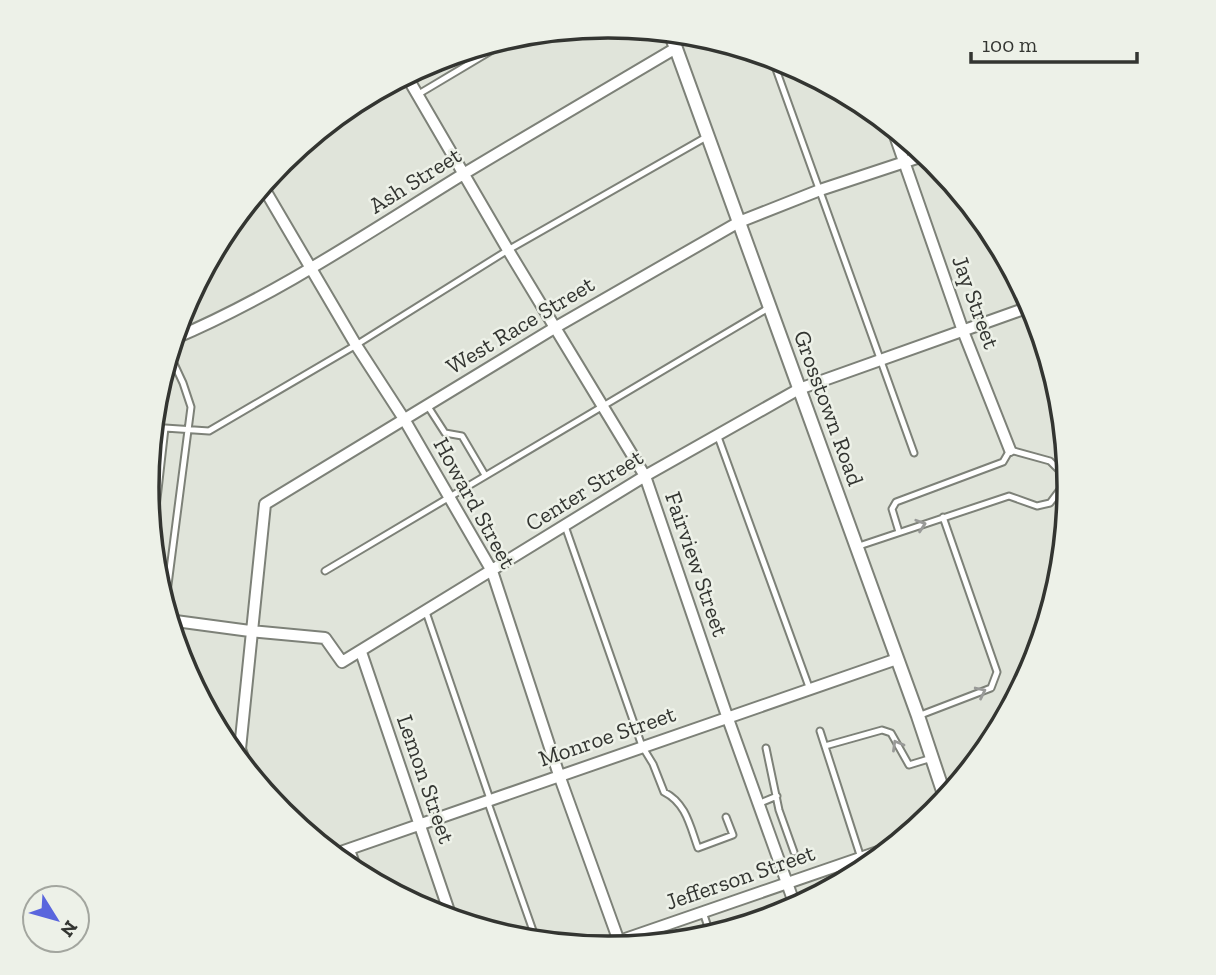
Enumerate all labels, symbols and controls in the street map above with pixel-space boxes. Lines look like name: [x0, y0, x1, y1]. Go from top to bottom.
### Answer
scale bar: [971, 21, 1137, 65]
text: 100 m: [982, 32, 1037, 57]
street label: Ash Street: [364, 140, 467, 219]
street label: Jay Street: [946, 251, 1006, 353]
street label: West Race Street: [441, 270, 599, 380]
street label: Grosstown Road: [788, 327, 870, 490]
street label: Howard Street: [428, 433, 523, 574]
street label: Center Street: [520, 443, 648, 537]
street label: Fairview Street: [659, 488, 735, 641]
one-way arrow: [915, 518, 927, 533]
one-way arrow: [974, 686, 986, 700]
street label: Monroe Street: [535, 699, 680, 772]
street label: Lemon Street: [391, 711, 461, 847]
one-way arrow: [892, 739, 905, 752]
street label: Jefferson Street: [662, 838, 819, 916]
north arrow: [21, 884, 91, 954]
text: N: [56, 916, 83, 942]

